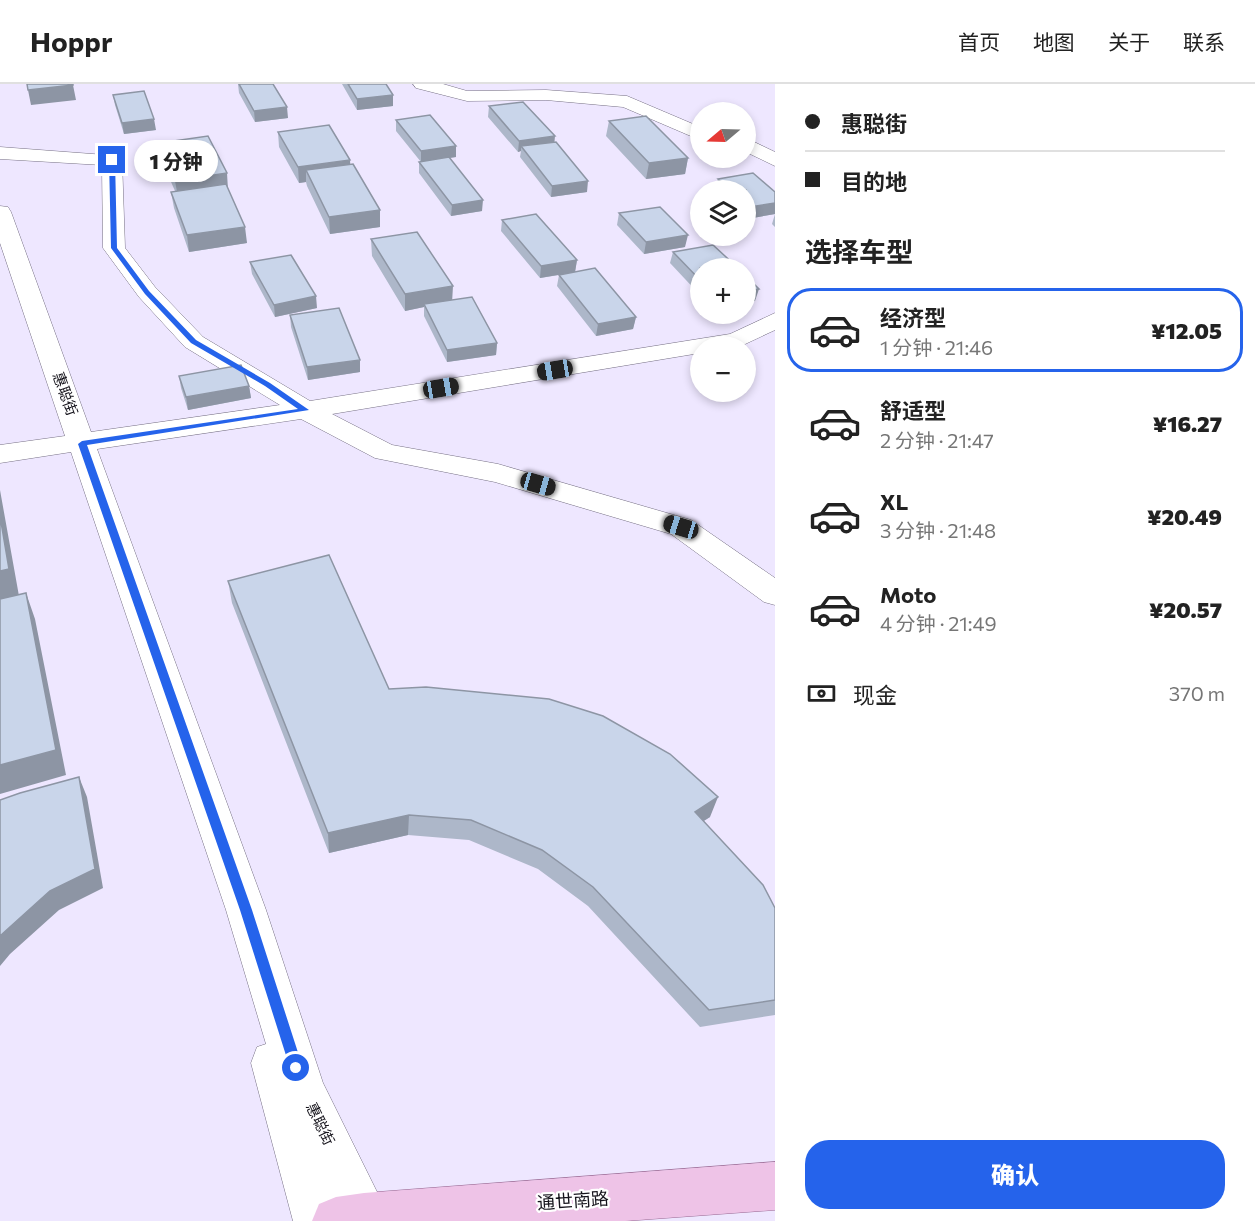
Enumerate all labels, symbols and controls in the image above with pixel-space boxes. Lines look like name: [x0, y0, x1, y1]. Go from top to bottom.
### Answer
text: Hoppr: [30, 24, 112, 58]
text: 首页: [958, 29, 1000, 54]
text: 地图: [1033, 29, 1075, 54]
text: 关于: [1108, 29, 1150, 54]
text: 联系: [1183, 29, 1225, 54]
north arrow: [690, 102, 756, 168]
map controls: [690, 102, 756, 402]
text: 惠聪街: [841, 110, 907, 137]
callout: 1 分钟: [133, 139, 217, 181]
route end: [98, 146, 125, 173]
text: 1 分钟: [149, 149, 203, 173]
text: 目的地: [841, 168, 907, 195]
button: layers: [690, 180, 756, 246]
text: 选择车型: [805, 235, 913, 268]
button: +: [690, 258, 756, 324]
icon: car: [808, 303, 862, 357]
text: 经济型: [880, 304, 946, 331]
text: ¥12.05: [1151, 317, 1222, 344]
text: 1 分钟 · 21:46: [880, 335, 993, 359]
button: −: [690, 336, 756, 402]
car: [536, 358, 574, 382]
street label: 惠聪街: [50, 369, 82, 418]
car: [422, 376, 460, 400]
icon: car: [808, 396, 862, 450]
text: 舒适型: [880, 397, 946, 424]
text: ¥16.27: [1153, 410, 1222, 437]
text: 2 分钟 · 21:47: [880, 428, 994, 452]
car: [518, 470, 558, 498]
text: XL: [880, 488, 908, 515]
icon: car: [808, 489, 862, 543]
text: ¥20.49: [1147, 503, 1222, 530]
car: [661, 513, 701, 541]
text: 3 分钟 · 21:48: [880, 518, 996, 542]
text: Moto: [880, 581, 936, 608]
icon: car: [808, 582, 862, 636]
text: ¥20.57: [1149, 596, 1222, 623]
text: 4 分钟 · 21:49: [880, 611, 997, 635]
icon: cash: [805, 677, 838, 710]
text: 现金: [853, 681, 897, 708]
text: 370 m: [1169, 681, 1225, 705]
route start: [282, 1054, 309, 1081]
street label: 惠聪街: [303, 1099, 339, 1148]
button: 确认: [805, 1140, 1225, 1209]
street label: 通世南路: [536, 1187, 610, 1213]

